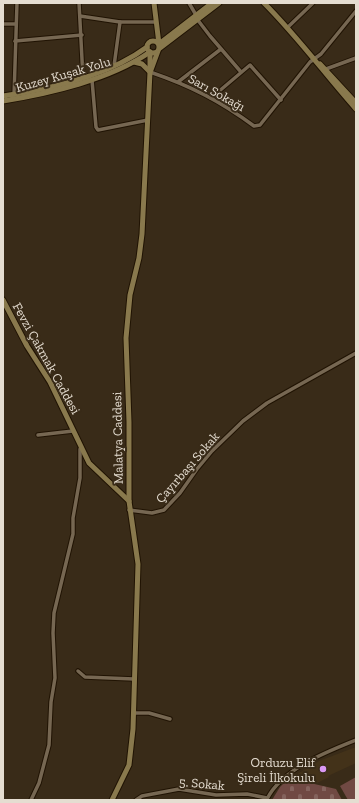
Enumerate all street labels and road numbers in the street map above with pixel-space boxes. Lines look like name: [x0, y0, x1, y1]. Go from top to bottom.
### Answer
street label: Kuzey Kuşak Yolu: [14, 54, 113, 95]
street label: Sarı Sokağı: [186, 71, 248, 114]
street label: Fevzi Çakmak Caddesi: [10, 300, 84, 417]
street label: Malatya Caddesi: [109, 391, 126, 484]
street label: Çayırbaşı Sokak: [153, 429, 222, 506]
street label: 5. Sokak: [179, 774, 226, 793]

